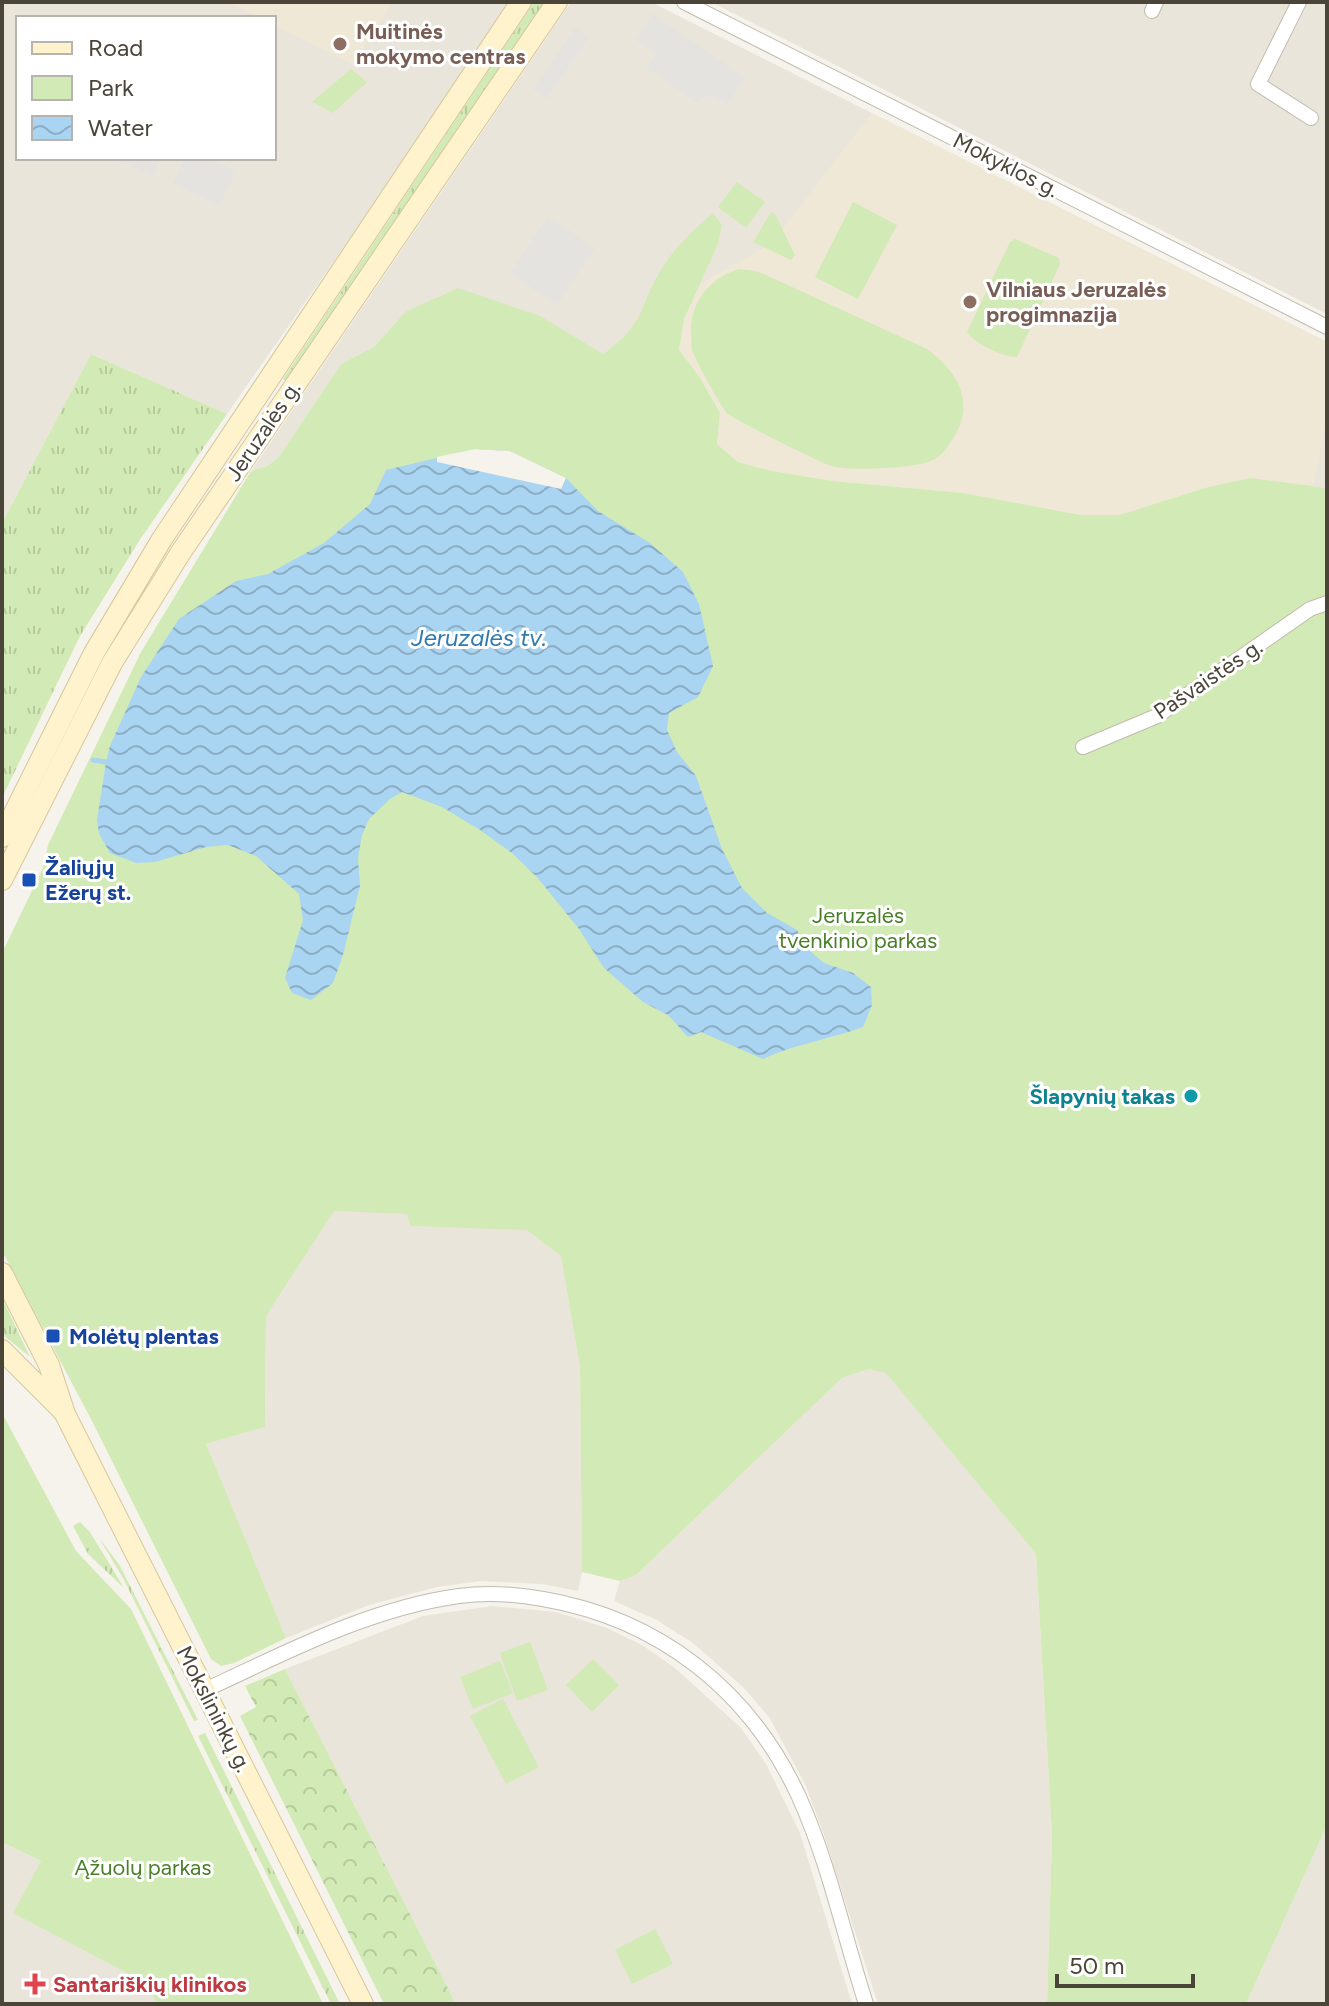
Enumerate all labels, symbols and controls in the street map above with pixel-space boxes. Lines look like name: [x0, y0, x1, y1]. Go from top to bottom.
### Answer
legend: [16, 16, 276, 160]
place label: Muitinės mokymo centras: [356, 18, 526, 70]
text: Road: [88, 33, 143, 62]
marker: Muitinės mokymo centras: [331, 35, 349, 53]
text: Park: [88, 73, 134, 102]
text: Water: [88, 113, 153, 142]
street label: Mokyklos g.: [949, 127, 1063, 203]
place label: Vilniaus Jeruzalės progimnazija: [986, 276, 1166, 328]
marker: Vilniaus Jeruzalės progimnazija: [961, 293, 979, 311]
street label: Jeruzalės g.: [220, 376, 306, 486]
water label: Jeruzalės tv.: [410, 623, 547, 652]
street label: Pašvaistės g.: [1149, 633, 1267, 725]
place label: Žaliųjų Ežerų st.: [45, 854, 131, 906]
marker: Žaliųjų Ežerų st.: [20, 871, 38, 889]
park label: Jeruzalės tvenkinio parkas: [779, 902, 937, 954]
place label: Šlapynių takas: [1029, 1083, 1175, 1110]
marker: Šlapynių takas: [1182, 1087, 1200, 1105]
place label: Molėtų plentas: [69, 1323, 219, 1350]
marker: Molėtų plentas: [44, 1327, 62, 1345]
street label: Mokslininkų g.: [171, 1641, 257, 1777]
park label: Ąžuolų parkas: [75, 1854, 211, 1881]
scale bar: [1057, 1938, 1193, 1988]
text: 50 m: [1069, 1951, 1125, 1980]
place label: Santariškių klinikos: [53, 1971, 247, 1998]
marker: Santariškių klinikos: [24, 1973, 46, 1995]

